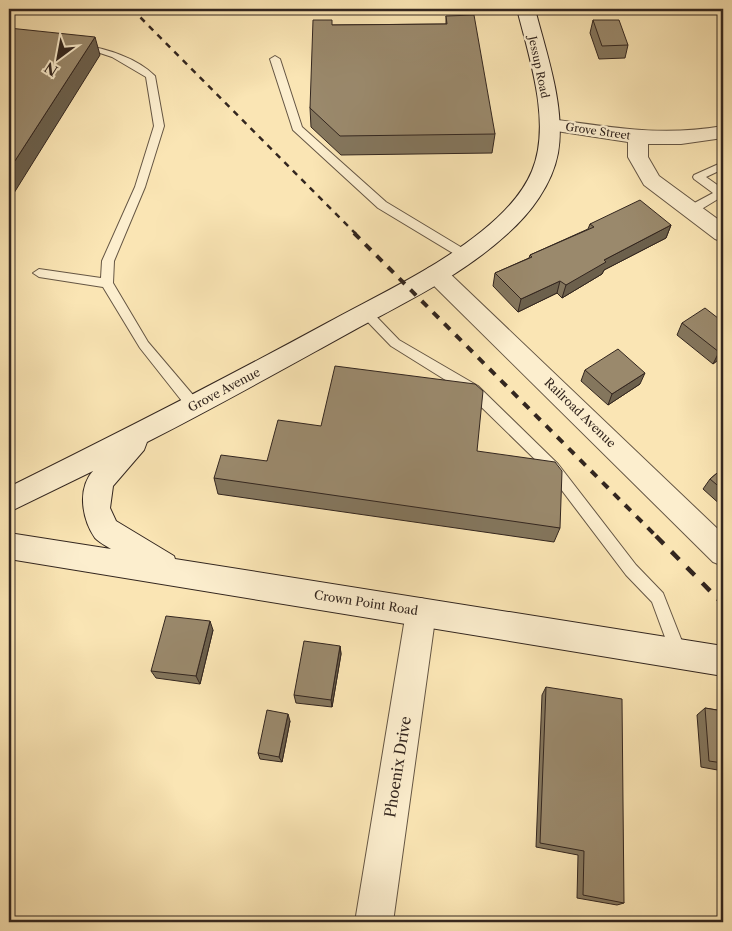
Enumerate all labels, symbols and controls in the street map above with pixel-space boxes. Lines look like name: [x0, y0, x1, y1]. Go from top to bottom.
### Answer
north arrow: [32, 32, 82, 82]
street label: Jessup Road: [525, 33, 552, 100]
text: N: [41, 58, 61, 80]
street label: Grove Street: [564, 119, 632, 143]
street label: Grove Avenue: [185, 364, 263, 415]
street label: Railroad Avenue: [541, 375, 619, 451]
street label: Crown Point Road: [313, 587, 420, 618]
street label: Phoenix Drive: [380, 715, 415, 819]

